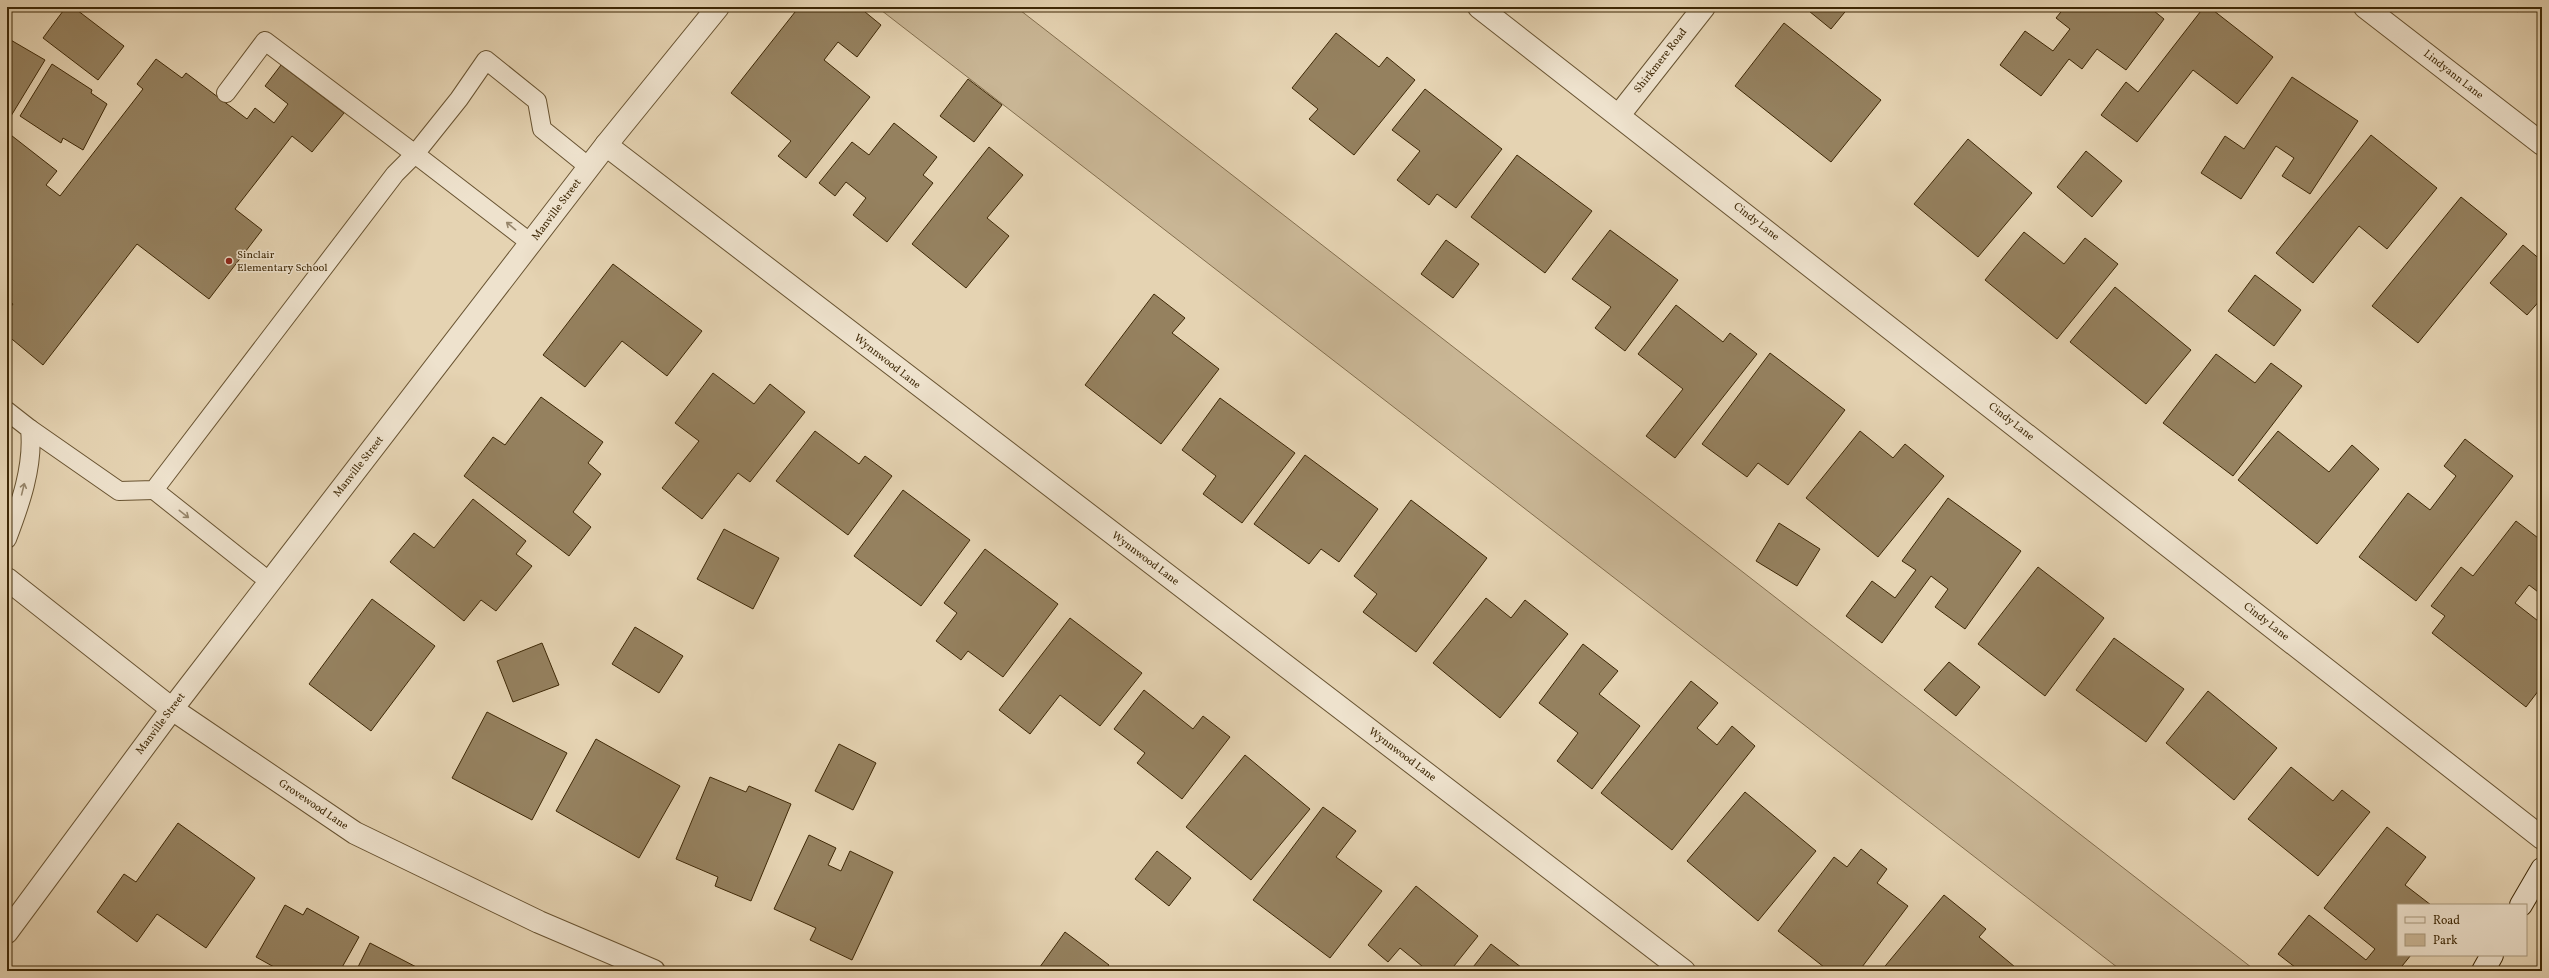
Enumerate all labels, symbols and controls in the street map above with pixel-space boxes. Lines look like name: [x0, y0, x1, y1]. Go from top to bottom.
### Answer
street label: Shirkmere Road: [1631, 26, 1691, 96]
street label: Lindyann Lane: [2420, 47, 2486, 103]
street label: Manville Street: [529, 176, 585, 244]
street label: Cindy Lane: [1730, 199, 1782, 245]
one-way arrow: [505, 222, 516, 231]
place label: Sinclair Elementary School: [237, 248, 328, 276]
marker: Sinclair Elementary School: [224, 256, 234, 266]
street label: Wynnwood Lane: [850, 331, 924, 393]
street label: Cindy Lane: [1985, 399, 2037, 445]
street label: Manville Street: [330, 433, 388, 501]
one-way arrow: [19, 483, 27, 496]
one-way arrow: [179, 510, 190, 519]
street label: Wynnwood Lane: [1108, 529, 1182, 589]
street label: Cindy Lane: [2240, 599, 2292, 645]
street label: Manville Street: [133, 690, 189, 758]
street label: Wynnwood Lane: [1365, 725, 1439, 785]
street label: Grovewood Lane: [275, 776, 351, 834]
legend: [2397, 904, 2527, 956]
text: Road: [2433, 913, 2460, 929]
text: Park: [2433, 933, 2458, 949]

